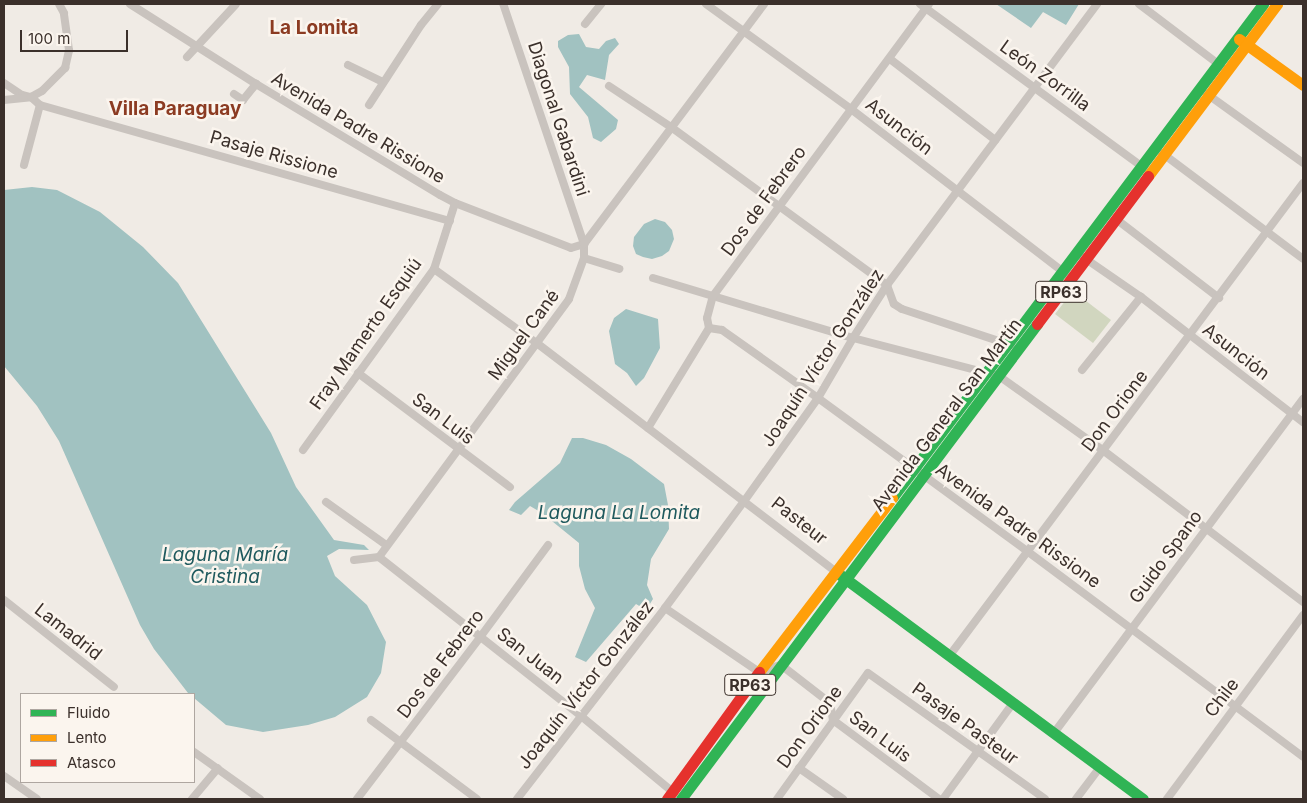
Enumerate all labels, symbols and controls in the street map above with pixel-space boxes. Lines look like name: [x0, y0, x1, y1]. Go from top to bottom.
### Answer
district label: La Lomita: [269, 17, 359, 39]
scale bar: [22, 20, 130, 52]
text: 100 m: [28, 29, 70, 48]
street label: León Zorrilla: [996, 36, 1094, 116]
street label: Diagonal Gabardini: [523, 39, 593, 199]
street label: Avenida Padre Rissione: [267, 68, 449, 188]
street label: Asunción: [861, 94, 937, 160]
district label: Villa Paraguay: [109, 98, 241, 120]
street label: Pasaje Rissione: [207, 126, 341, 184]
street label: Dos de Febrero: [717, 142, 811, 260]
street label: Fray Mamerto Esquiú: [305, 254, 427, 414]
street label: Joaquín Víctor González: [757, 265, 889, 451]
road number: RP63: [1035, 278, 1087, 306]
street label: Miguel Cané: [484, 286, 564, 384]
street label: Avenida General San Martín: [867, 314, 1027, 516]
street label: Asunción: [1198, 319, 1274, 385]
street label: Don Orione: [1077, 366, 1153, 456]
street label: San Luis: [408, 389, 478, 449]
street label: Avenida Padre Rissione: [931, 459, 1105, 593]
street label: Pasteur: [767, 493, 831, 549]
water label: Laguna La Lomita: [538, 502, 700, 524]
street label: Guido Spano: [1125, 506, 1207, 608]
water label: Laguna María Cristina: [162, 544, 288, 588]
street label: Joaquín Víctor González: [513, 596, 659, 774]
street label: Lamadrid: [30, 599, 106, 665]
street label: Dos de Febrero: [393, 605, 489, 723]
street label: San Juan: [492, 623, 568, 689]
road number: RP63: [724, 672, 776, 698]
street label: Chile: [1200, 674, 1244, 722]
street label: Pasaje Pasteur: [908, 678, 1022, 770]
street label: Don Orione: [773, 682, 847, 772]
legend: [20, 693, 195, 783]
text: Fluido: [67, 703, 110, 722]
street label: San Luis: [845, 707, 915, 767]
text: Lento: [67, 728, 107, 747]
text: Atasco: [67, 753, 116, 772]

